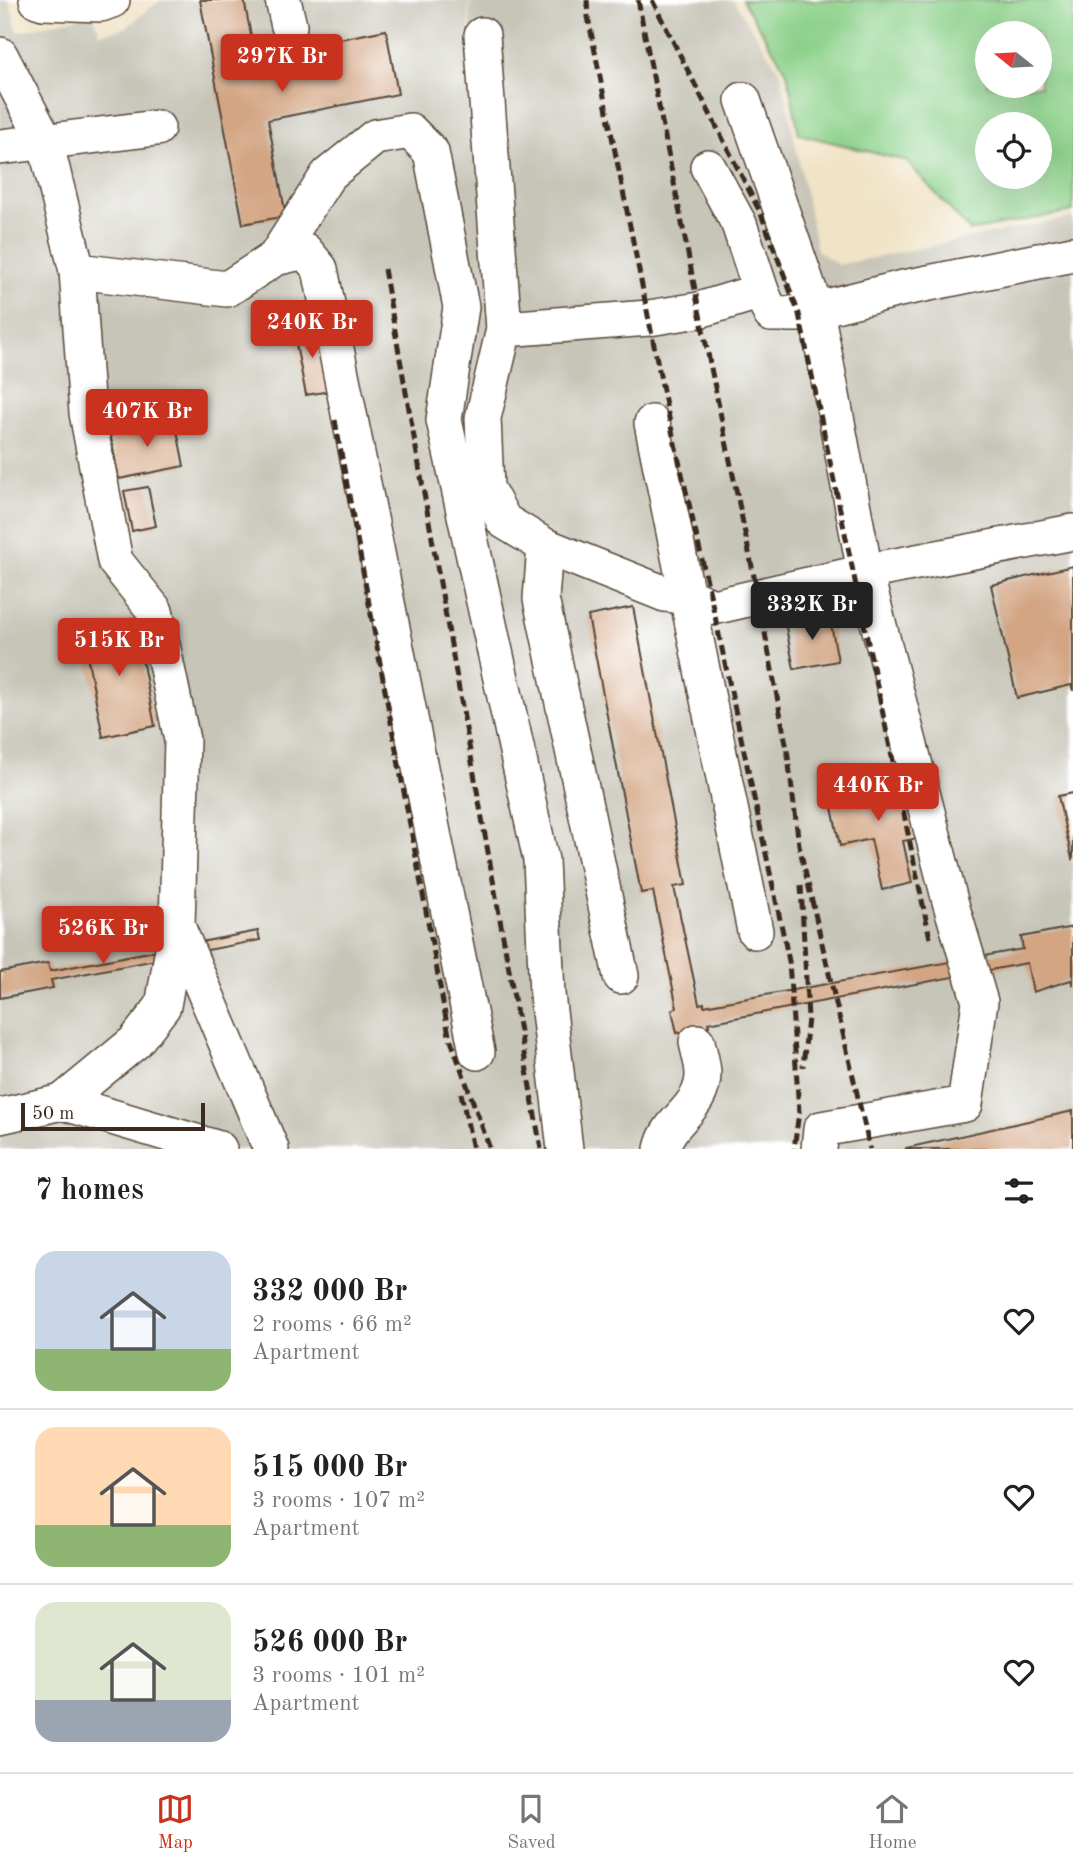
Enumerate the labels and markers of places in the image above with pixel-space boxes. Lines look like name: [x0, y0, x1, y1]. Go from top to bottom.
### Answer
pin: 297K Br: [217, 34, 347, 94]
pin: 240K Br: [247, 300, 377, 360]
pin: 407K Br: [82, 390, 212, 449]
pin: 332K Br: [747, 582, 877, 642]
pin: 515K Br: [54, 618, 184, 678]
pin: 440K Br: [813, 764, 943, 823]
pin: 526K Br: [38, 906, 168, 966]

